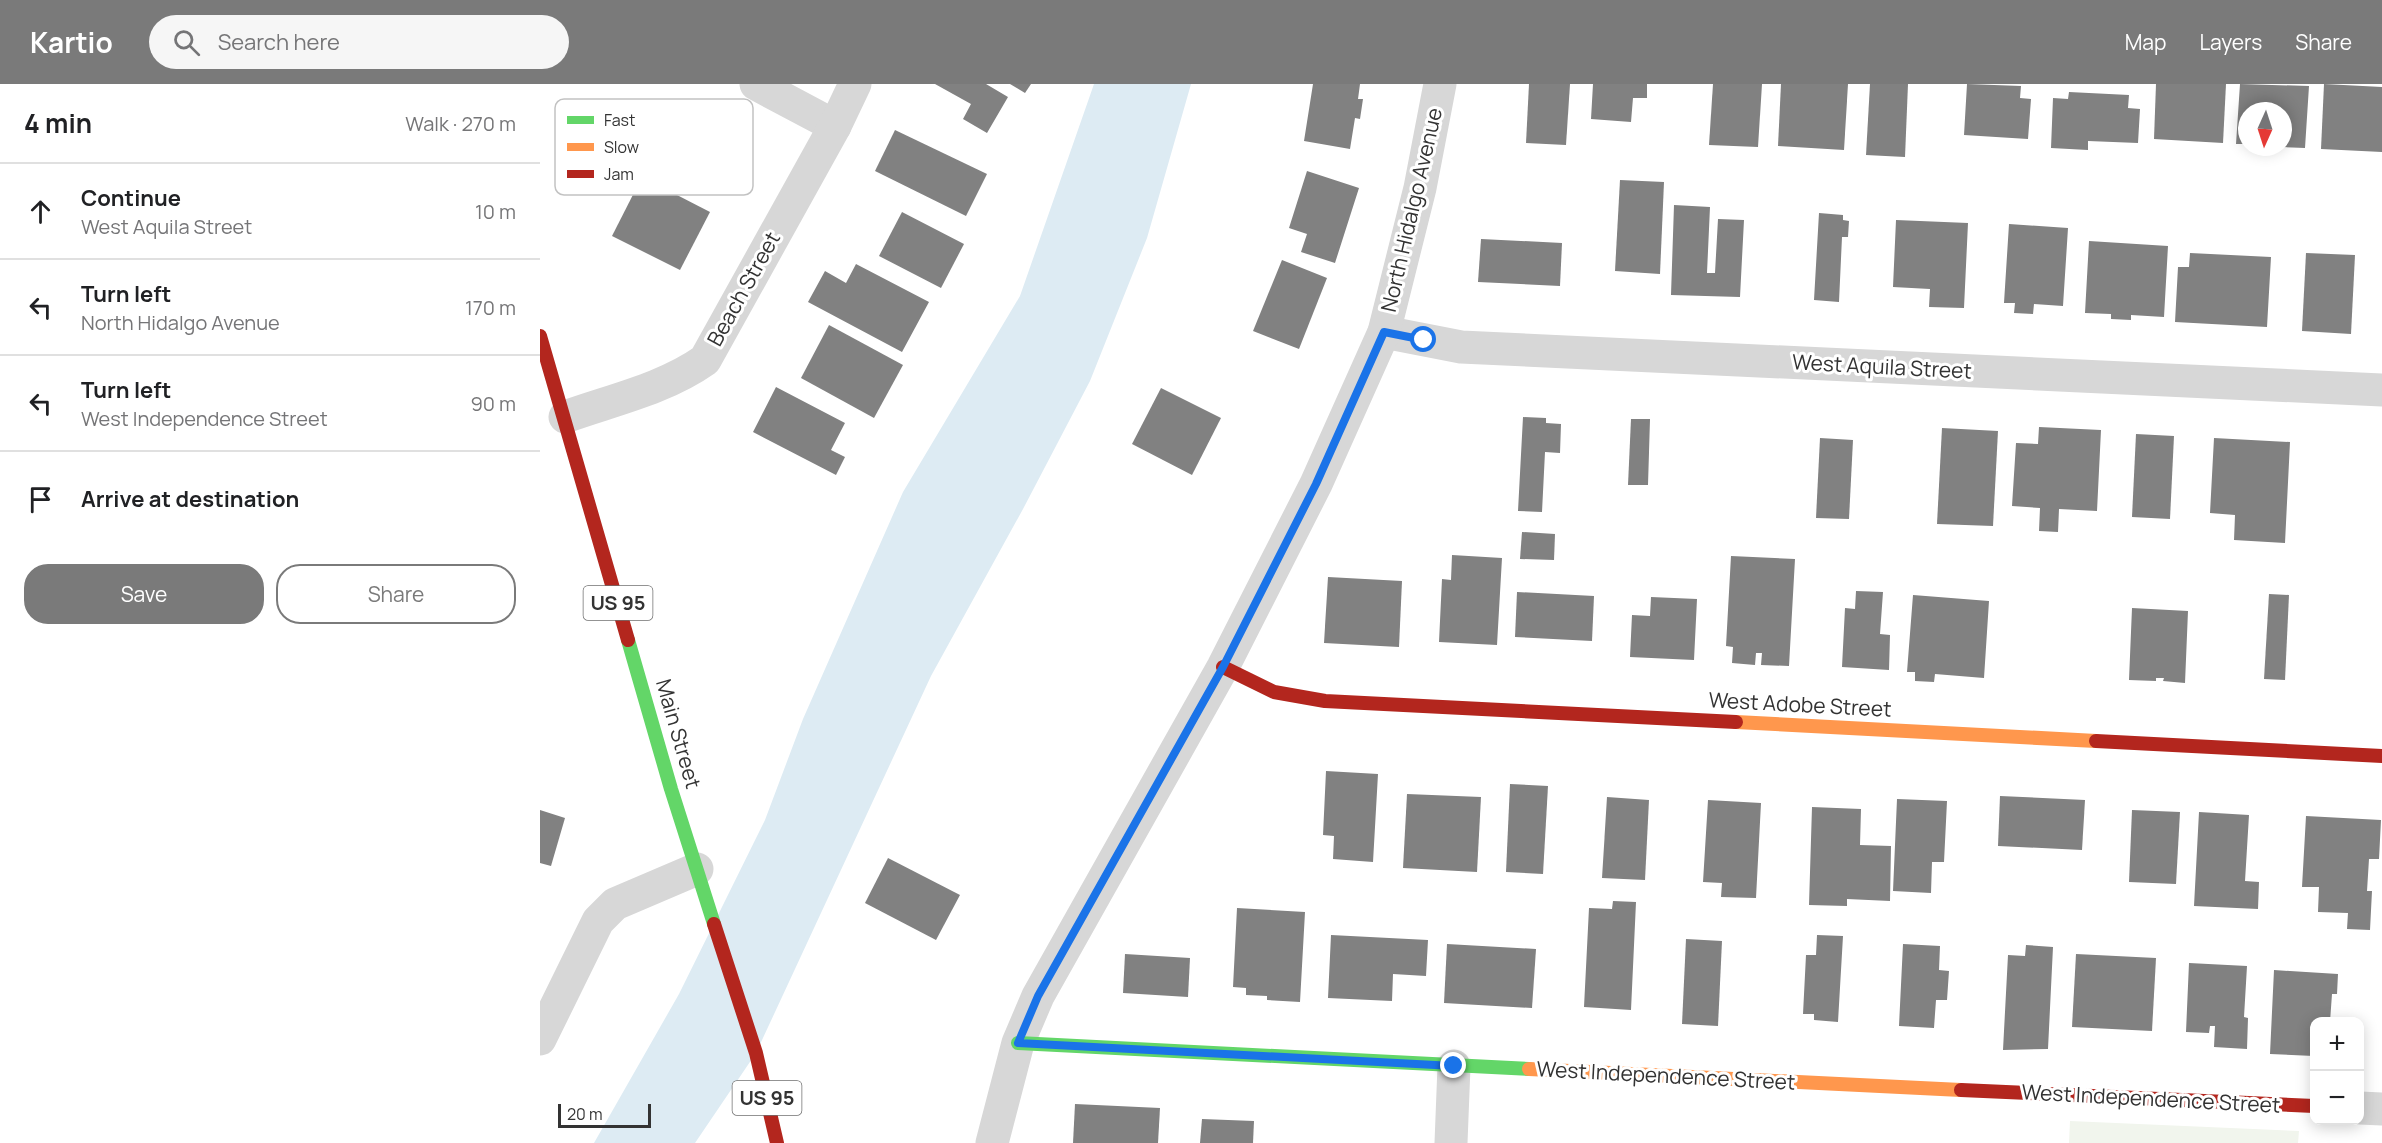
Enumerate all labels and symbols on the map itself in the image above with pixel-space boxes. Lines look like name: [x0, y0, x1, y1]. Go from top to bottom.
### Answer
legend: [555, 99, 753, 195]
north arrow: [2238, 102, 2292, 156]
street label: North Hidalgo Avenue: [1374, 105, 1448, 315]
text: Fast: [604, 109, 635, 131]
text: Slow: [604, 136, 639, 158]
text: Jam: [604, 163, 634, 185]
street label: Beach Street: [700, 226, 786, 351]
route start: [1410, 326, 1436, 352]
street label: West Aquila Street: [1792, 347, 1973, 385]
road number: US 95: [584, 586, 652, 620]
street label: Main Street: [650, 676, 708, 792]
street label: West Adobe Street: [1708, 685, 1892, 723]
route end: [1440, 1052, 1466, 1078]
street label: West Independence Street: [1536, 1054, 1796, 1096]
street label: West Independence Street: [2021, 1077, 2281, 1119]
road number: US 95: [732, 1081, 802, 1115]
scale bar: [558, 1101, 651, 1128]

